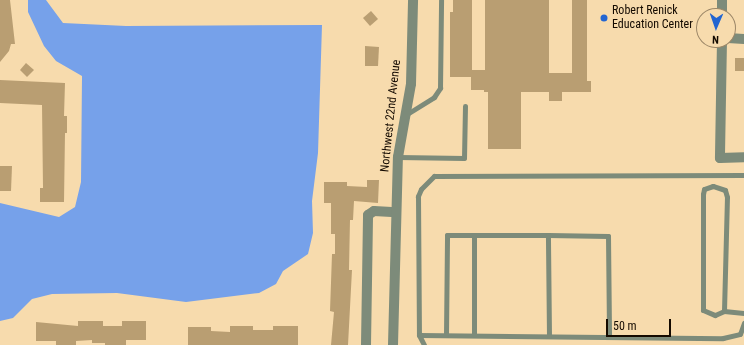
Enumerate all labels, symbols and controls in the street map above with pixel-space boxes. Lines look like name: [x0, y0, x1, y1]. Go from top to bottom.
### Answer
place label: Robert Renick Education Center: [612, 4, 693, 32]
north arrow: [696, 8, 736, 48]
marker: Robert Renick Education Center: [599, 13, 609, 23]
text: N: [712, 33, 719, 46]
street label: Northwest 22nd Avenue: [378, 59, 404, 173]
scale bar: [608, 311, 673, 337]
text: 50 m: [613, 319, 637, 333]

